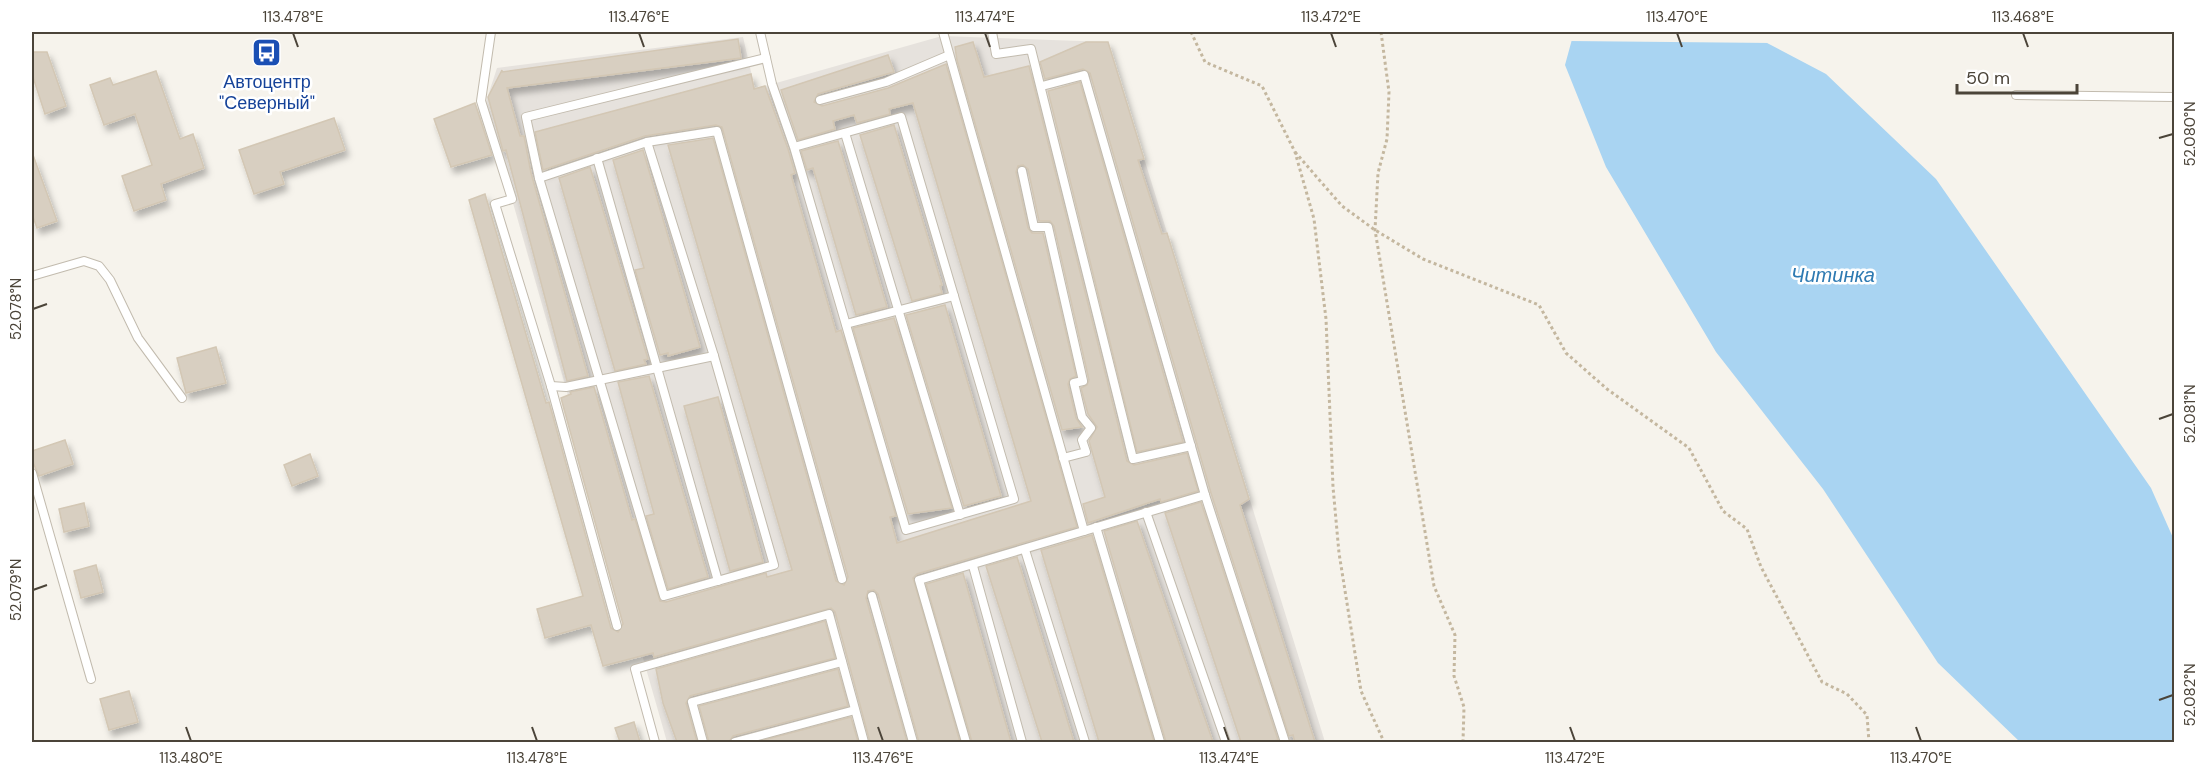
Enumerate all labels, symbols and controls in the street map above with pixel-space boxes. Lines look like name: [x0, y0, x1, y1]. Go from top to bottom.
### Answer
text: 113.478°E: [263, 7, 323, 27]
text: 113.476°E: [609, 7, 669, 27]
text: 113.474°E: [955, 7, 1015, 27]
text: 113.472°E: [1301, 7, 1361, 27]
text: 113.470°E: [1646, 7, 1708, 27]
text: 113.468°E: [1992, 7, 2054, 27]
bus stop icon: Автоцентр "Северный": [251, 37, 283, 69]
scale bar: [1957, 57, 2077, 95]
text: 50 m: [1966, 66, 2010, 90]
place label: Автоцентр "Северный": [219, 70, 315, 115]
text: 52.080°N: [2180, 101, 2200, 167]
water label: Читинка: [1791, 262, 1875, 288]
text: 52.078°N: [6, 278, 26, 340]
text: 52.081°N: [2180, 384, 2200, 444]
text: 52.079°N: [6, 559, 26, 621]
text: 52.082°N: [2180, 663, 2200, 727]
text: 113.480°E: [159, 748, 223, 768]
text: 113.478°E: [507, 748, 567, 768]
text: 113.476°E: [853, 748, 913, 768]
text: 113.474°E: [1199, 748, 1259, 768]
text: 113.472°E: [1545, 748, 1605, 768]
text: 113.470°E: [1890, 748, 1952, 768]

